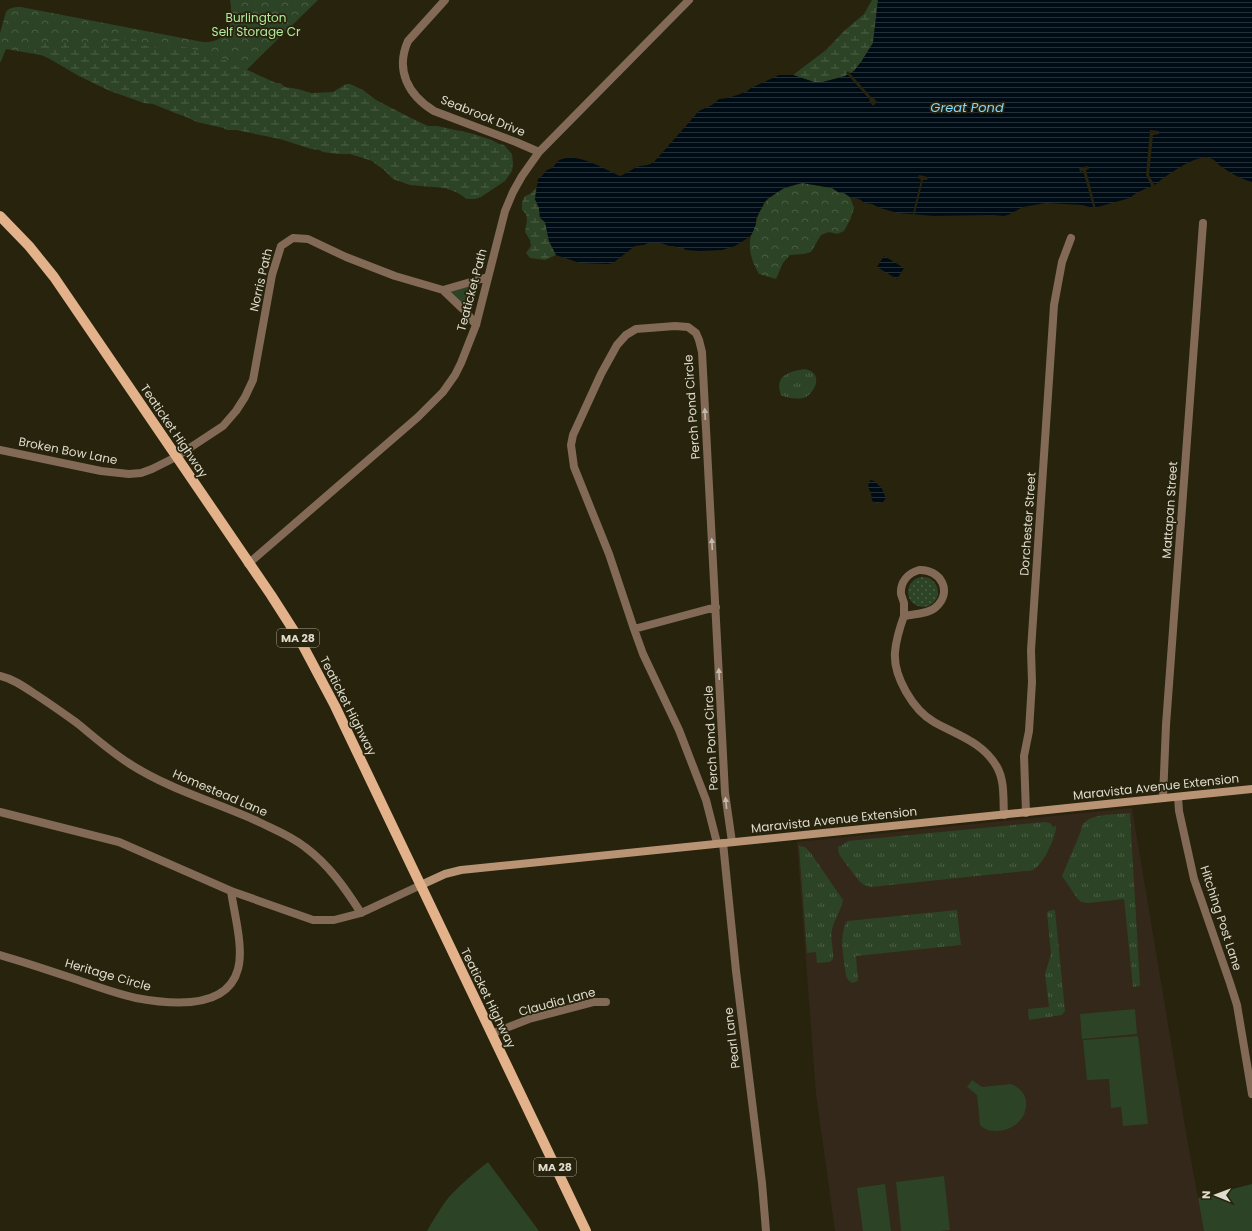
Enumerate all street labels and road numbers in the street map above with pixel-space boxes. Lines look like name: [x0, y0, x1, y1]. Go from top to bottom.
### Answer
street label: Seabrook Drive: [438, 91, 528, 140]
street label: Norris Path: [245, 246, 276, 313]
street label: Teaticket Path: [452, 247, 491, 333]
street label: Perch Pond Circle: [679, 354, 704, 460]
street label: Teaticket Highway: [137, 381, 212, 481]
street label: Broken Bow Lane: [17, 433, 119, 468]
street label: Mattapan Street: [1158, 461, 1181, 559]
street label: Dorchester Street: [1015, 472, 1040, 576]
road number: MA 28: [277, 629, 319, 647]
street label: Teaticket Highway: [316, 653, 381, 759]
street label: Perch Pond Circle: [699, 685, 722, 791]
street label: Homestead Lane: [170, 765, 270, 820]
street label: Maravista Avenue Extension: [1072, 769, 1240, 804]
street label: Maravista Avenue Extension: [750, 802, 918, 837]
street label: Hitching Post Lane: [1196, 863, 1246, 973]
street label: Teaticket Highway: [457, 945, 520, 1051]
street label: Heritage Circle: [63, 954, 153, 995]
street label: Claudia Lane: [517, 983, 597, 1020]
street label: Pearl Lane: [719, 1006, 744, 1070]
road number: MA 28: [534, 1158, 576, 1176]

